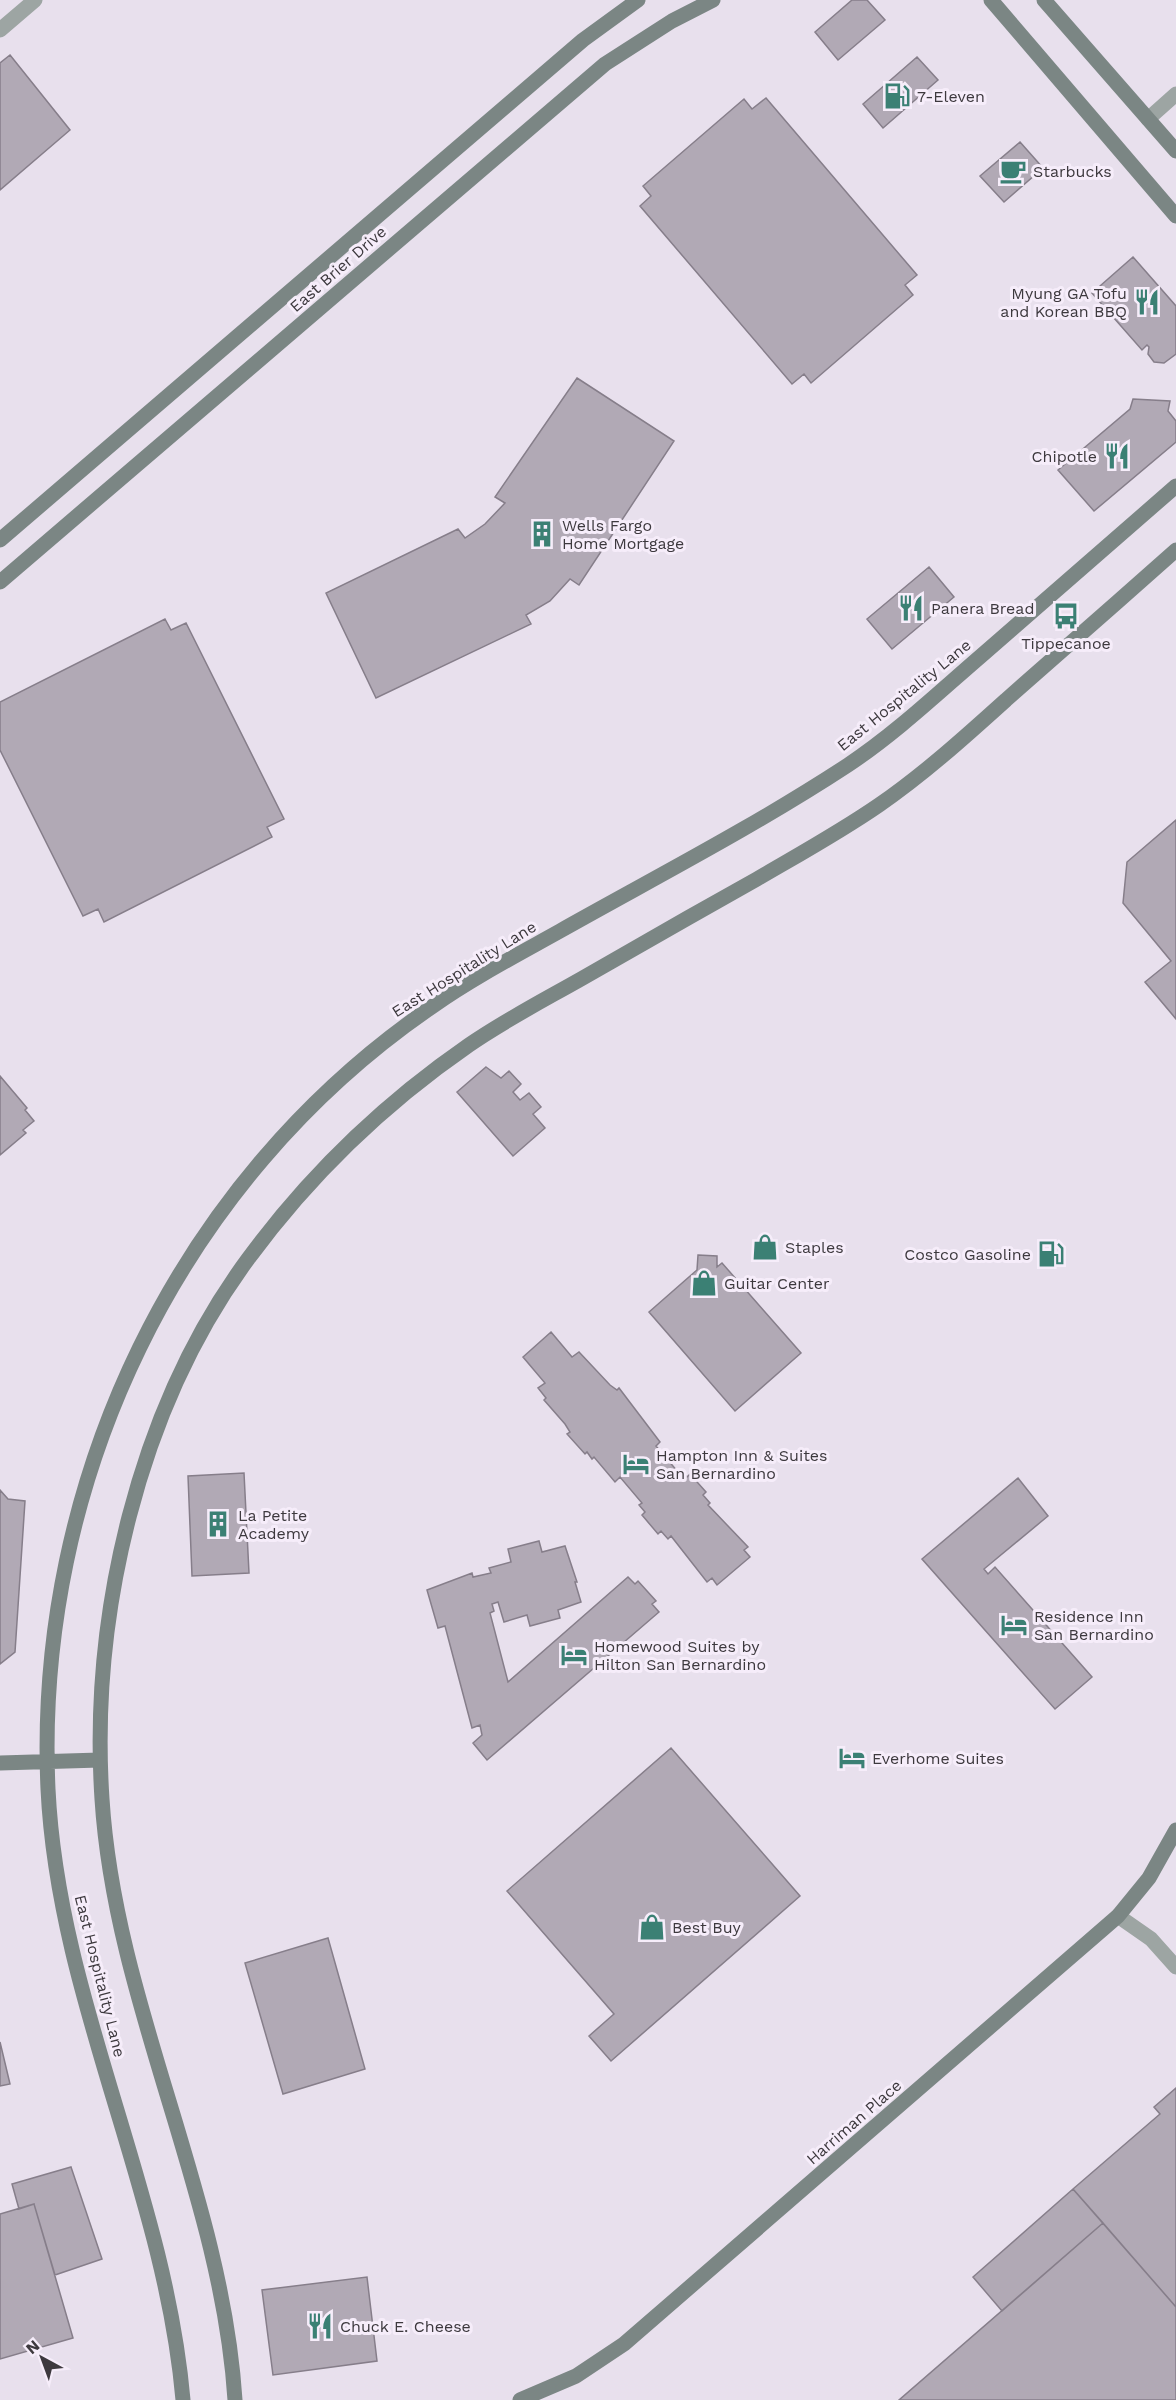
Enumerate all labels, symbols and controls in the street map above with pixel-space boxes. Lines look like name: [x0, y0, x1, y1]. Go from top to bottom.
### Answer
fuel station icon: 7-Eleven: [882, 81, 912, 111]
place label: 7-Eleven: [917, 87, 985, 106]
cafe icon: Starbucks: [998, 156, 1028, 186]
place label: Starbucks: [1033, 162, 1112, 181]
street label: East Brier Drive: [286, 222, 390, 316]
place label: Myung GA Tofu and Korean BBQ: [1000, 284, 1127, 321]
restaurant icon: Myung GA Tofu and Korean BBQ: [1132, 287, 1162, 317]
restaurant icon: Chipotle: [1102, 441, 1132, 471]
place label: Chipotle: [1032, 447, 1097, 466]
place label: Wells Fargo Home Mortgage: [562, 516, 684, 553]
building icon: Wells Fargo Home Mortgage: [527, 519, 557, 549]
restaurant icon: Panera Bread: [896, 593, 926, 623]
place label: Panera Bread: [931, 599, 1034, 618]
bus stop icon: Tippecanoe: [1051, 601, 1081, 631]
place label: Tippecanoe: [1021, 634, 1111, 653]
street label: East Hospitality Lane: [833, 635, 975, 755]
street label: East Hospitality Lane: [388, 917, 540, 1021]
shop icon: Staples: [750, 1232, 780, 1262]
place label: Staples: [785, 1238, 844, 1257]
fuel station icon: Costco Gasoline: [1036, 1239, 1066, 1269]
place label: Costco Gasoline: [904, 1245, 1031, 1264]
shop icon: Guitar Center: [689, 1268, 719, 1298]
place label: Guitar Center: [724, 1274, 830, 1293]
place label: Hampton Inn & Suites San Bernardino: [656, 1446, 828, 1483]
hotel icon: Hampton Inn & Suites San Bernardino: [621, 1449, 651, 1479]
place label: La Petite Academy: [238, 1506, 310, 1543]
building icon: La Petite Academy: [203, 1509, 233, 1539]
place label: Residence Inn San Bernardino: [1034, 1607, 1154, 1644]
hotel icon: Residence Inn San Bernardino: [999, 1610, 1029, 1640]
place label: Homewood Suites by Hilton San Bernardino: [594, 1637, 766, 1674]
hotel icon: Homewood Suites by Hilton San Bernardino: [559, 1640, 589, 1670]
hotel icon: Everhome Suites: [837, 1743, 867, 1773]
place label: Everhome Suites: [872, 1749, 1004, 1768]
street label: East Hospitality Lane: [71, 1893, 129, 2059]
shop icon: Best Buy: [637, 1912, 667, 1942]
place label: Best Buy: [672, 1918, 742, 1937]
street label: Harriman Place: [803, 2076, 905, 2168]
restaurant icon: Chuck E. Cheese: [305, 2311, 335, 2341]
place label: Chuck E. Cheese: [340, 2317, 471, 2336]
north arrow: [12, 2328, 72, 2388]
text: N: [22, 2336, 43, 2358]

